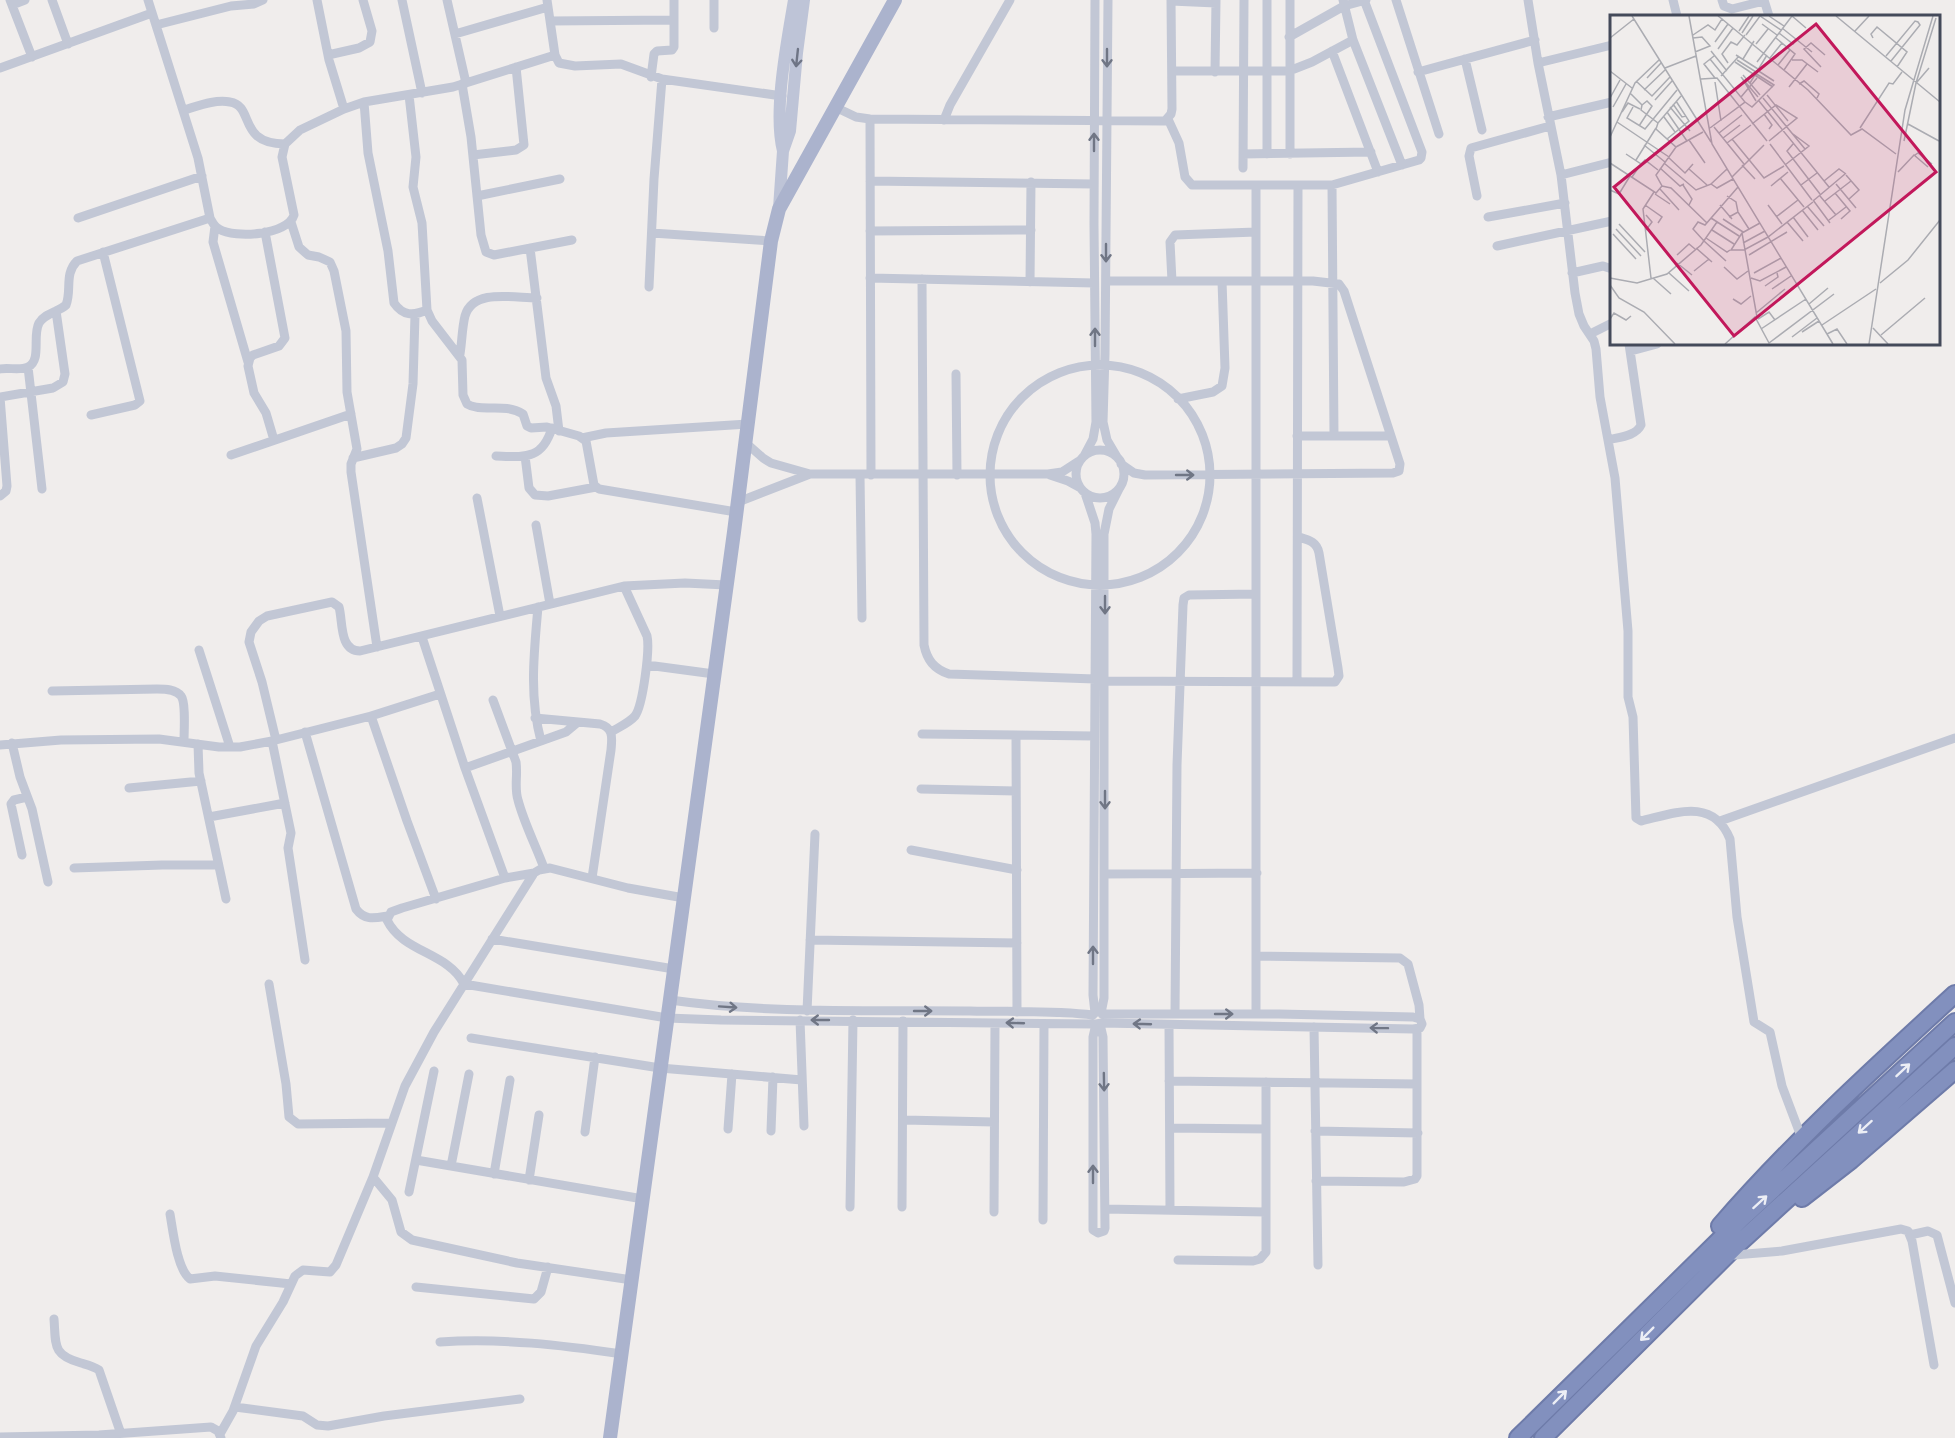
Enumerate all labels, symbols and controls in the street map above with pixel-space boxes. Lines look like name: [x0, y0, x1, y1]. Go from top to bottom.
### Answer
inset map: [1610, 15, 1940, 345]
one-way arrow: [791, 48, 802, 67]
one-way arrow: [1101, 48, 1113, 68]
one-way arrow: [1088, 133, 1100, 153]
one-way arrow: [1100, 243, 1112, 263]
one-way arrow: [1089, 328, 1101, 348]
one-way arrow: [1175, 469, 1195, 481]
one-way arrow: [1099, 595, 1111, 615]
one-way arrow: [1099, 790, 1111, 810]
one-way arrow: [1087, 945, 1099, 965]
one-way arrow: [717, 1002, 737, 1013]
one-way arrow: [912, 1005, 932, 1017]
one-way arrow: [1213, 1008, 1233, 1020]
one-way arrow: [811, 1014, 831, 1026]
one-way arrow: [1006, 1018, 1026, 1029]
one-way arrow: [1133, 1019, 1153, 1030]
one-way arrow: [1370, 1022, 1390, 1034]
one-way arrow: [1896, 1063, 1911, 1077]
one-way arrow: [1098, 1072, 1110, 1092]
one-way arrow: [1858, 1120, 1873, 1134]
one-way arrow: [1087, 1164, 1099, 1184]
one-way arrow: [1752, 1195, 1767, 1209]
one-way arrow: [1640, 1326, 1655, 1341]
one-way arrow: [1553, 1390, 1568, 1404]

